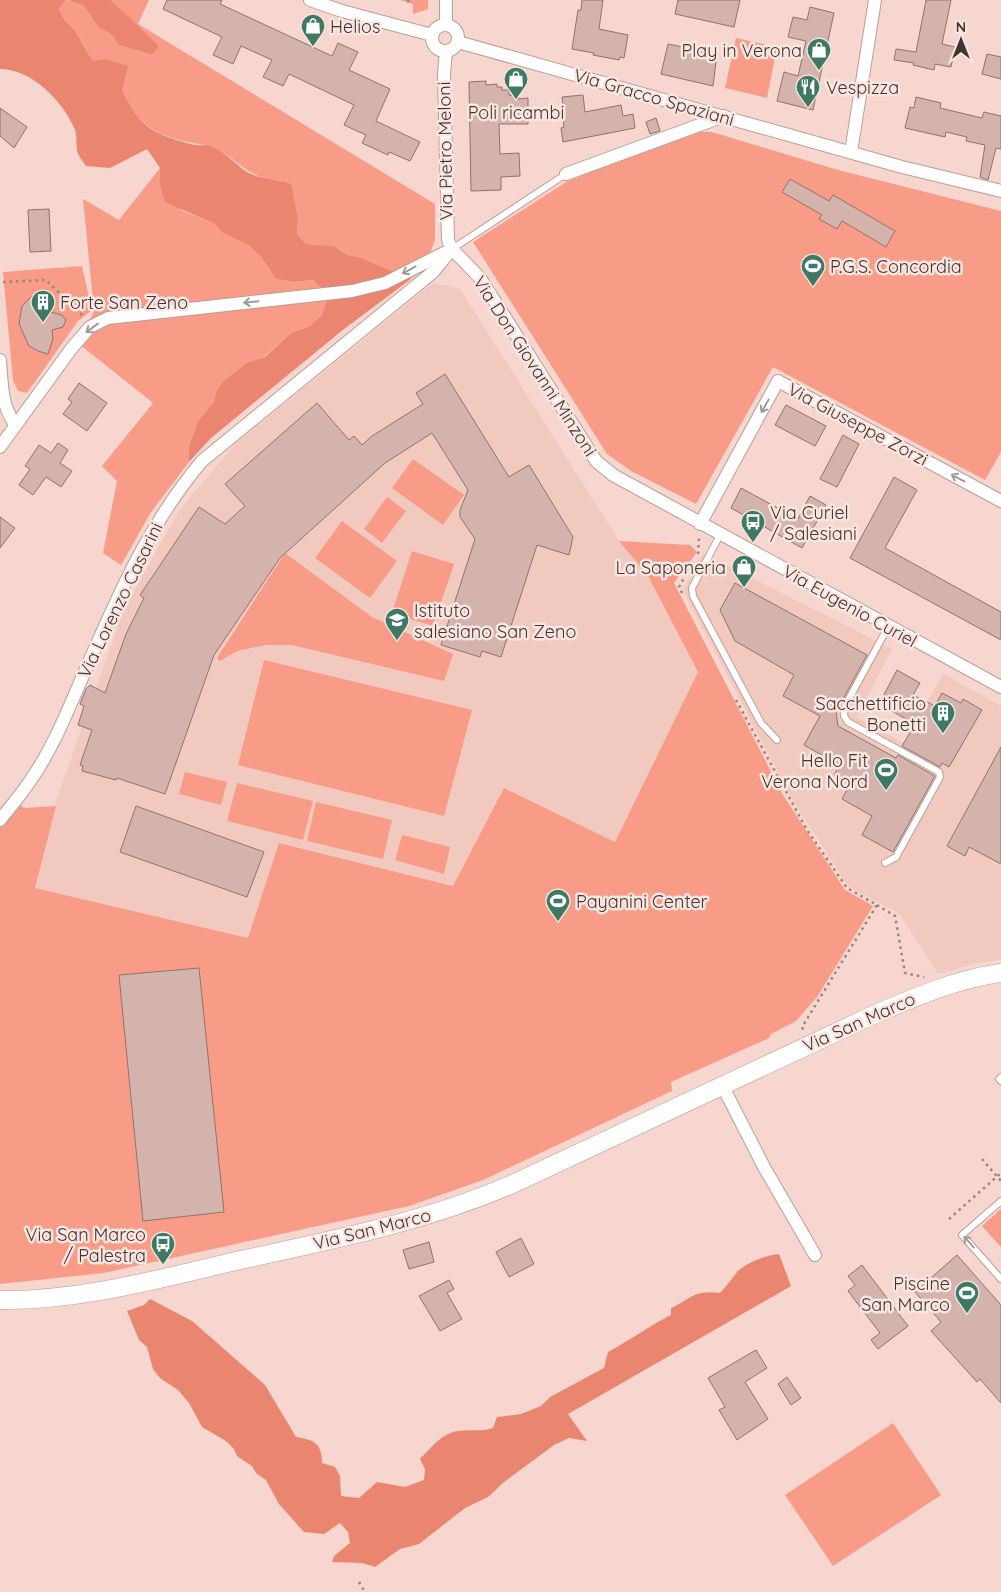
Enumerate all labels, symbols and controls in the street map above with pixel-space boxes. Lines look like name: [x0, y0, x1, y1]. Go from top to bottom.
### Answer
shop icon: Helios: [300, 13, 326, 47]
place label: Helios: [330, 15, 380, 38]
north arrow: [936, 15, 986, 65]
text: N: [956, 18, 966, 36]
shop icon: Play in Verona: [806, 37, 832, 71]
place label: Play in Verona: [681, 39, 802, 62]
street label: Via Gracco Spaziani: [571, 63, 737, 131]
shop icon: Poli ricambi: [503, 66, 529, 100]
restaurant icon: Vespizza: [795, 74, 821, 108]
place label: Vespizza: [826, 76, 899, 99]
street label: Via Pietro Meloni: [432, 81, 458, 221]
place label: Poli ricambi: [468, 101, 564, 124]
sports icon: P.G.S. Concordia: [800, 253, 826, 287]
place label: P.G.S. Concordia: [830, 255, 962, 278]
one-way arrow: [401, 265, 416, 275]
street label: Via Don Giovanni Minzoni: [468, 271, 602, 461]
building icon: Forte San Zeno: [30, 289, 56, 323]
place label: Forte San Zeno: [60, 291, 188, 314]
one-way arrow: [243, 297, 259, 307]
one-way arrow: [86, 322, 99, 333]
street label: Via Giuseppe Zorzi: [784, 377, 932, 471]
one-way arrow: [760, 399, 770, 414]
one-way arrow: [951, 472, 966, 482]
place label: Via Curiel / Salesiani: [770, 501, 857, 545]
bus stop icon: Via Curiel / Salesiani: [740, 509, 766, 543]
street label: Via Lorenzo Casarini: [72, 518, 168, 682]
shop icon: La Saponeria: [731, 554, 757, 588]
place label: La Saponeria: [616, 556, 726, 579]
street label: Via Eugenio Curiel: [779, 560, 921, 652]
place label: Istituto salesiano San Zeno: [414, 599, 576, 643]
school or university icon: Istituto salesiano San Zeno: [384, 607, 410, 641]
place label: Sacchettificio Bonetti: [816, 692, 926, 736]
building icon: Sacchettificio Bonetti: [930, 700, 956, 734]
place label: Hello Fit Verona Nord: [761, 749, 868, 793]
sports icon: Hello Fit Verona Nord: [873, 757, 899, 791]
sports icon: Payanini Center: [545, 888, 571, 922]
place label: Payanini Center: [576, 890, 708, 913]
street label: Via San Marco: [799, 987, 919, 1057]
street label: Via San Marco: [311, 1203, 433, 1255]
place label: Via San Marco / Palestra: [25, 1223, 146, 1267]
bus stop icon: Via San Marco / Palestra: [150, 1231, 176, 1265]
one-way arrow: [963, 1236, 975, 1249]
place label: Piscine San Marco: [861, 1272, 950, 1316]
sports icon: Piscine San Marco: [954, 1280, 980, 1314]

